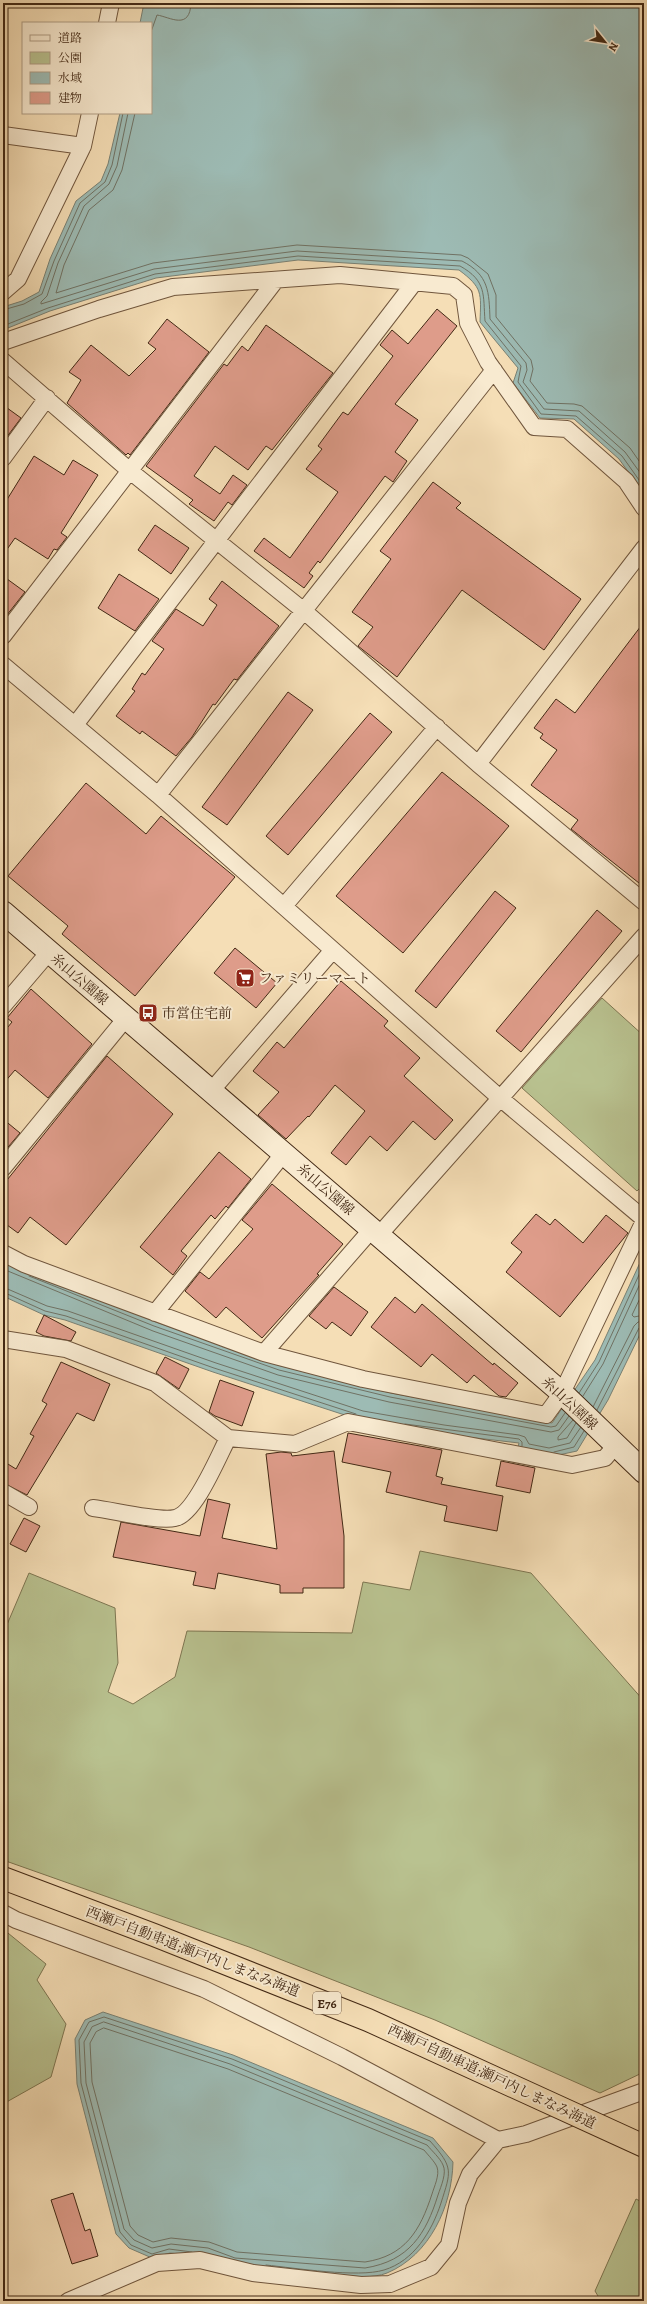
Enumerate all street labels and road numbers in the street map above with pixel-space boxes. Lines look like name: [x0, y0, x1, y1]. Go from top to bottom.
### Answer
street label: 糸山公園線: [47, 949, 112, 1010]
street label: 糸山公園線: [293, 1159, 358, 1220]
street label: 糸山公園線: [538, 1373, 602, 1434]
street label: 西瀬戸自動車道;瀬戸内しまなみ海道: [83, 1902, 302, 2001]
road number: E76: [313, 1992, 341, 2014]
street label: 西瀬戸自動車道;瀬戸内しまなみ海道: [385, 2020, 599, 2133]

